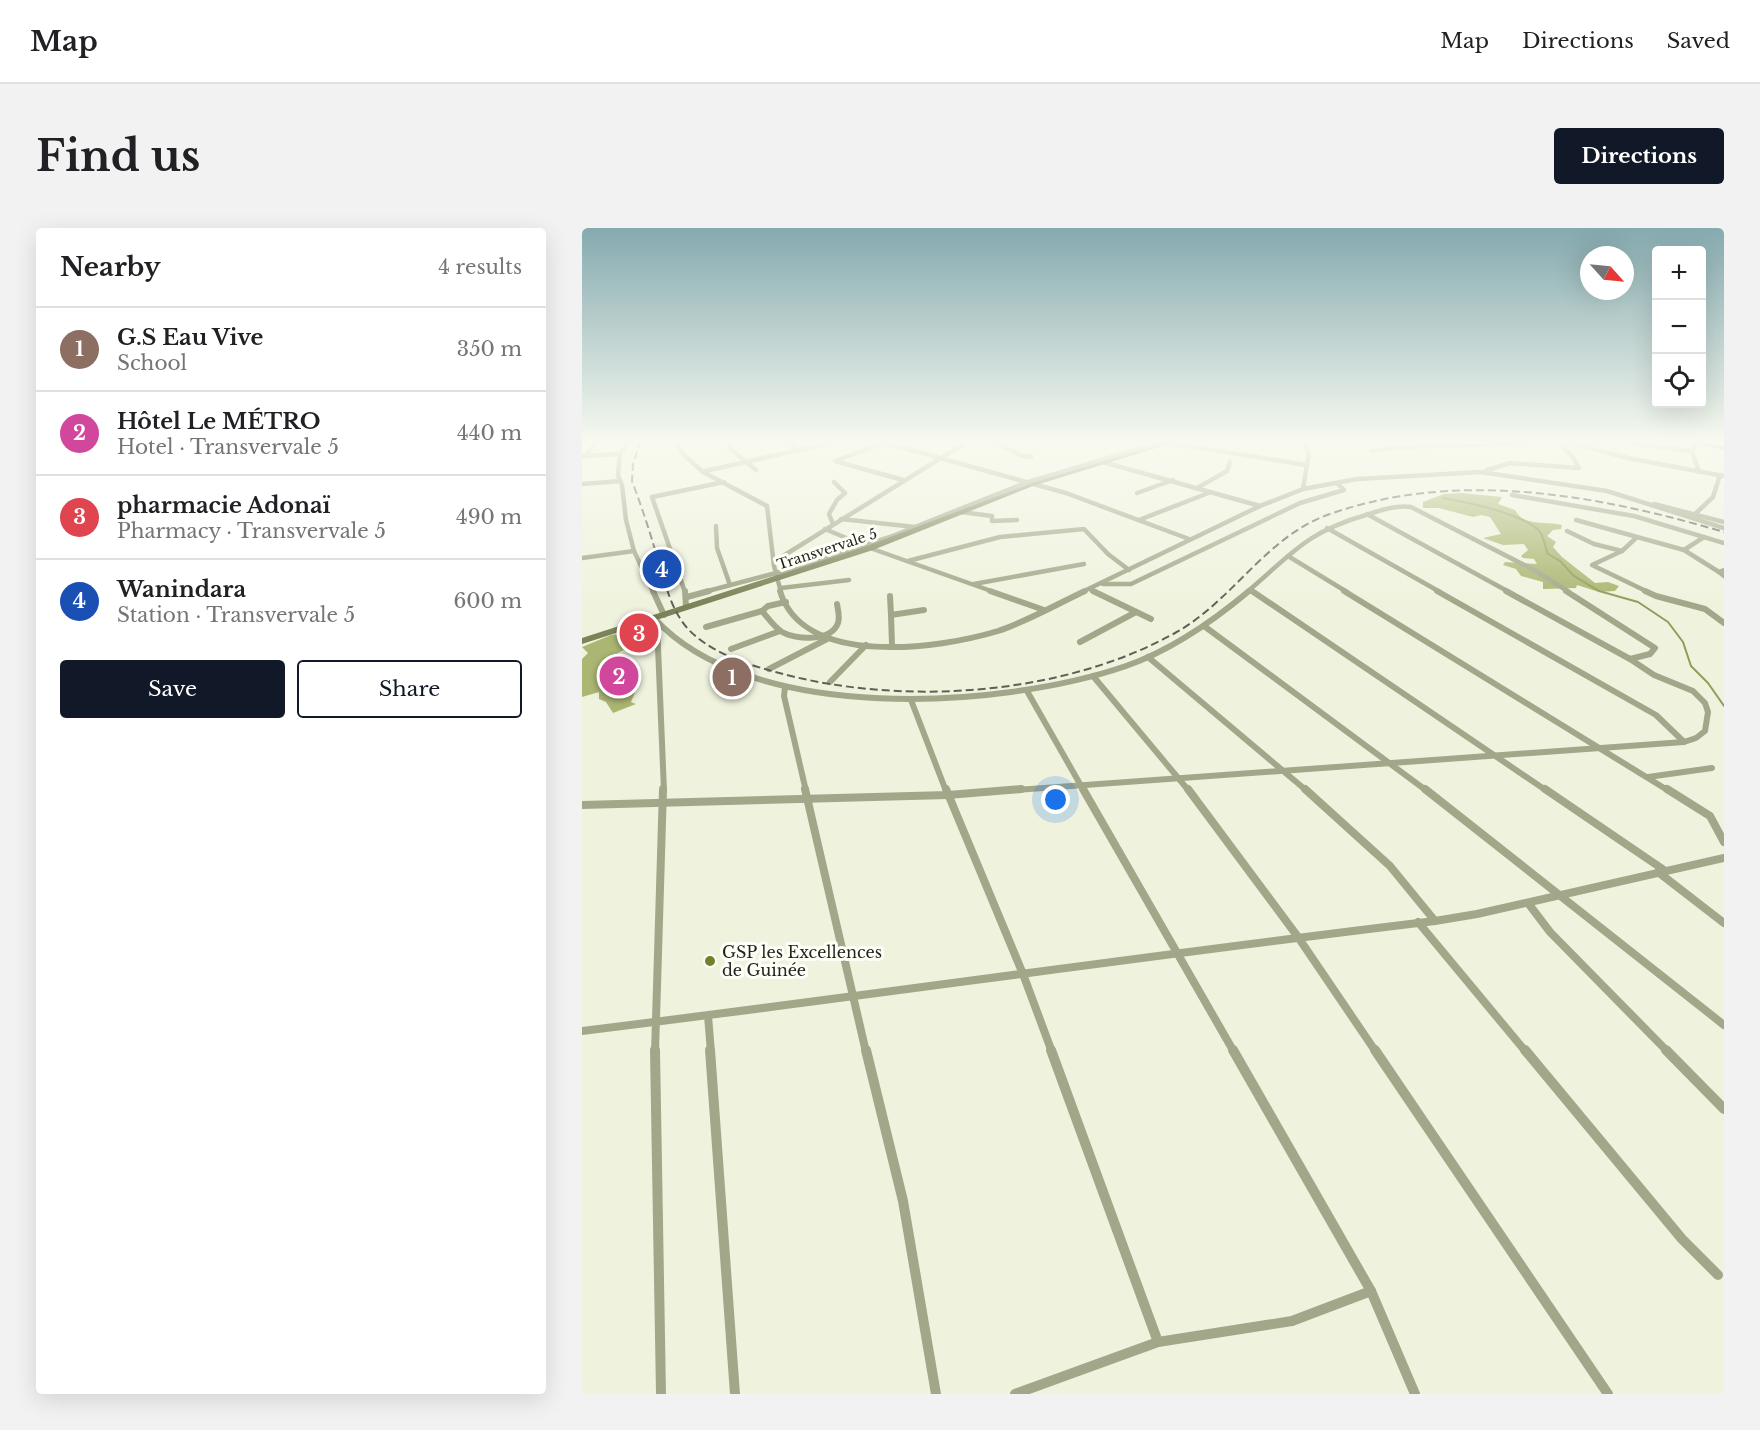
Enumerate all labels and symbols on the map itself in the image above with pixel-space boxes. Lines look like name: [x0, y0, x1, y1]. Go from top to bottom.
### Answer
north arrow: [1580, 246, 1634, 300]
street label: Transvervale 5: [775, 524, 879, 574]
pin: 4: [642, 546, 682, 592]
pin: 3: [620, 610, 658, 656]
pin: 2: [600, 654, 639, 698]
pin: 1: [712, 654, 752, 700]
your location: [1041, 785, 1070, 814]
place label: GSP les Excellences de Guinée: [722, 942, 882, 980]
marker: GSP les Excellences de Guinée: [703, 954, 717, 968]

